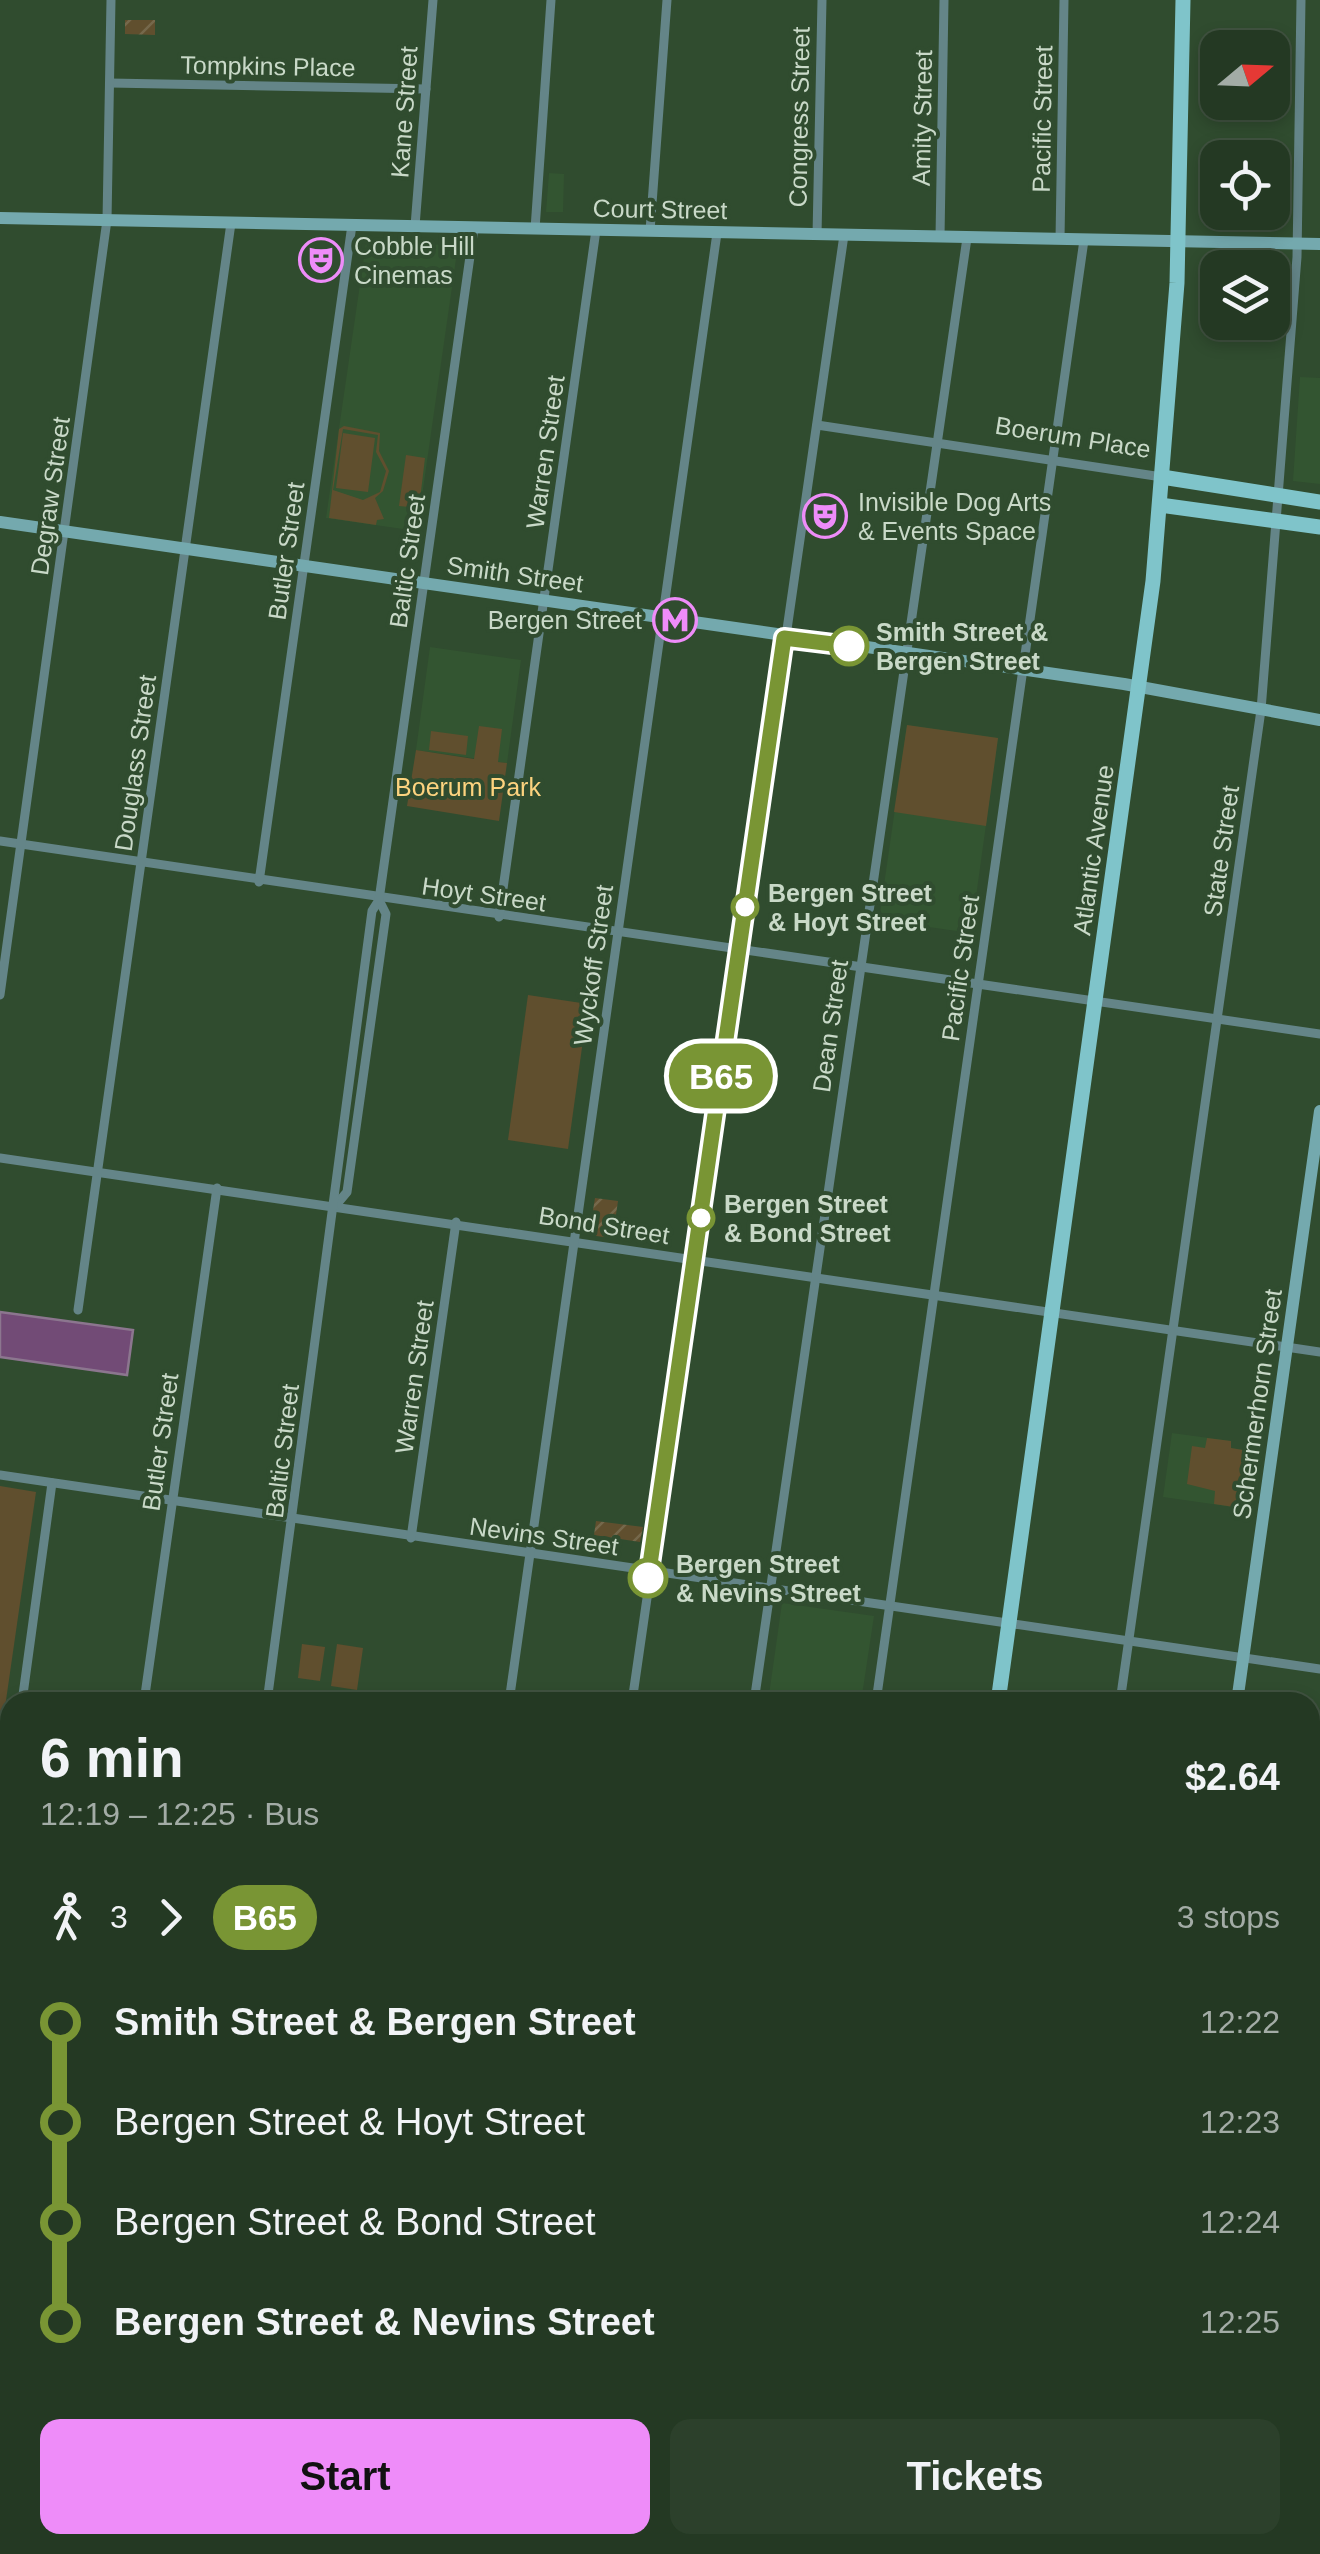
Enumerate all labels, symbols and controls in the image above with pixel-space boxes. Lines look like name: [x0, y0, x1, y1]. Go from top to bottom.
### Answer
street label: Congress Street: [783, 26, 815, 208]
north arrow: [1200, 30, 1290, 120]
map controls: [1200, 30, 1290, 340]
street label: Kane Street: [385, 45, 423, 179]
street label: Pacific Street: [1027, 45, 1057, 193]
street label: Tompkins Place: [180, 50, 356, 82]
street label: Amity Street: [907, 50, 937, 186]
button: locate: [1200, 140, 1290, 230]
street label: Court Street: [592, 194, 728, 224]
place label: Cobble Hill Cinemas: [354, 232, 475, 289]
theatre icon: Cobble Hill Cinemas: [298, 237, 344, 283]
button: layers: [1200, 250, 1290, 340]
street label: Warren Street: [520, 373, 570, 531]
street label: Boerum Place: [993, 411, 1153, 463]
street label: Degraw Street: [25, 415, 75, 577]
street label: Butler Street: [262, 480, 310, 622]
place label: Invisible Dog Arts & Events Space: [858, 488, 1051, 545]
street label: Baltic Street: [384, 492, 430, 630]
theatre icon: Invisible Dog Arts & Events Space: [802, 493, 848, 539]
street label: Smith Street: [445, 551, 585, 597]
metro station icon: Bergen Street: [652, 597, 698, 643]
place label: Bergen Street: [488, 606, 642, 634]
place label: Smith Street & Bergen Street: [876, 618, 1048, 675]
marker: Smith Street & Bergen Street: [830, 627, 868, 665]
street label: Douglass Street: [109, 673, 161, 853]
street label: Atlantic Avenue: [1067, 763, 1119, 937]
park label: Boerum Park: [395, 773, 541, 801]
street label: State Street: [1198, 784, 1244, 918]
street label: Hoyt Street: [420, 871, 548, 917]
place label: Bergen Street & Hoyt Street: [768, 879, 933, 936]
street label: Wyckoff Street: [568, 883, 618, 1047]
street label: Pacific Street: [936, 893, 984, 1043]
marker: Bergen Street & Hoyt Street: [732, 894, 758, 920]
street label: Dean Street: [807, 958, 853, 1094]
line badge: B65: [664, 1044, 778, 1108]
text: B65: [689, 1057, 753, 1096]
place label: Bergen Street & Bond Street: [724, 1190, 891, 1247]
street label: Bond Street: [537, 1201, 671, 1249]
marker: Bergen Street & Bond Street: [688, 1205, 714, 1231]
street label: Schermerhorn Street: [1227, 1287, 1287, 1521]
street label: Warren Street: [389, 1298, 439, 1456]
street label: Butler Street: [136, 1371, 184, 1513]
street label: Baltic Street: [260, 1382, 304, 1520]
street label: Nevins Street: [468, 1512, 620, 1560]
place label: Bergen Street & Nevins Street: [676, 1550, 861, 1607]
marker: Bergen Street & Nevins Street: [629, 1559, 667, 1597]
text: 6 min: [40, 1727, 184, 1789]
text: $2.64: [1185, 1756, 1280, 1798]
text: 12:19 – 12:25 · Bus: [40, 1796, 319, 1832]
icon: walk: [40, 1890, 95, 1945]
icon: forward: [143, 1890, 198, 1945]
text: B65: [233, 1898, 297, 1937]
text: 3: [110, 1899, 128, 1935]
text: 3 stops: [1177, 1899, 1280, 1935]
text: Smith Street & Bergen Street: [114, 2001, 636, 2043]
text: 12:22: [1200, 2004, 1280, 2040]
text: Bergen Street & Hoyt Street: [114, 2101, 585, 2143]
text: 12:23: [1200, 2104, 1280, 2140]
text: Bergen Street & Bond Street: [114, 2201, 596, 2243]
text: 12:24: [1200, 2204, 1280, 2240]
text: Bergen Street & Nevins Street: [114, 2301, 655, 2343]
text: 12:25: [1200, 2304, 1280, 2340]
button: Start: [40, 2419, 650, 2534]
button: Tickets: [670, 2419, 1280, 2534]

